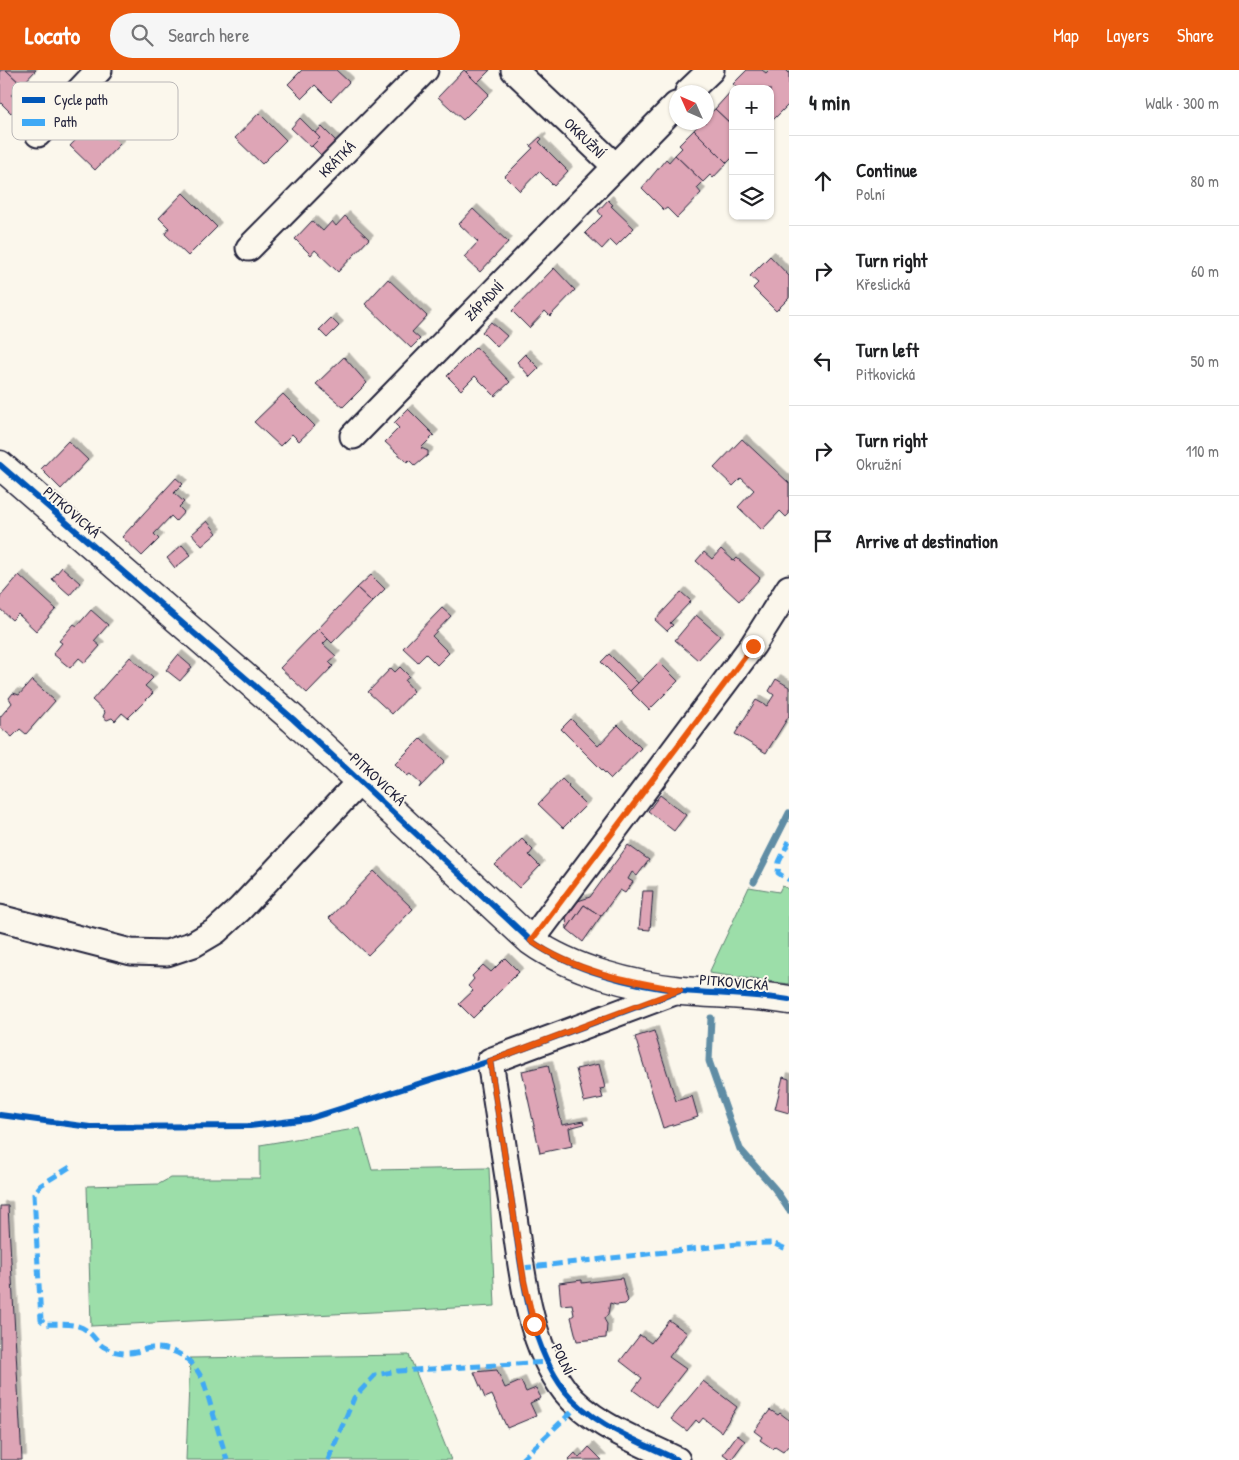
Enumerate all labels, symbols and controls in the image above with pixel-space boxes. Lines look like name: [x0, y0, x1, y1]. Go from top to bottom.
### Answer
search box: [110, 13, 460, 58]
text: Locato: [25, 19, 80, 51]
icon: search: [128, 21, 156, 49]
text: Search here: [168, 22, 249, 48]
text: Map: [1053, 23, 1079, 48]
text: Layers: [1107, 23, 1149, 48]
text: Share: [1177, 23, 1214, 48]
legend: [12, 82, 178, 140]
north arrow: [669, 85, 714, 130]
map controls: [729, 85, 774, 220]
button: +: [729, 85, 774, 130]
text: 4 min: [809, 88, 850, 117]
text: Cycle path: [54, 90, 108, 110]
text: Walk · 300 m: [1145, 92, 1219, 114]
text: Path: [54, 112, 77, 131]
street label: OKRUŽNÍ: [560, 113, 610, 163]
button: −: [729, 130, 774, 175]
street label: KRÁTKÁ: [314, 135, 361, 182]
text: Continue: [856, 157, 917, 183]
icon: ahead: [809, 167, 837, 195]
text: 80 m: [1190, 170, 1219, 192]
button: layers: [729, 175, 774, 220]
text: Polní: [856, 183, 885, 205]
text: Turn right: [856, 247, 927, 273]
icon: right: [809, 257, 837, 285]
text: 60 m: [1191, 260, 1219, 282]
text: Křeslická: [856, 273, 910, 295]
street label: ZÁPADNÍ: [460, 276, 508, 326]
text: Turn left: [856, 337, 919, 363]
icon: left: [809, 347, 837, 375]
text: 50 m: [1191, 350, 1219, 372]
text: Pitkovická: [856, 363, 915, 385]
text: Turn right: [856, 427, 927, 453]
icon: right: [809, 437, 837, 465]
text: 110 m: [1186, 440, 1219, 462]
text: Okružní: [856, 453, 902, 475]
street label: PITKOVICKÁ: [39, 481, 106, 543]
icon: arrive: [809, 527, 837, 555]
text: Arrive at destination: [856, 528, 998, 554]
route end: [742, 635, 765, 658]
street label: PITKOVICKÁ: [345, 748, 411, 811]
street label: PITKOVICKÁ: [699, 969, 770, 996]
route start: [523, 1313, 546, 1336]
street label: POLNÍ: [546, 1340, 580, 1378]

